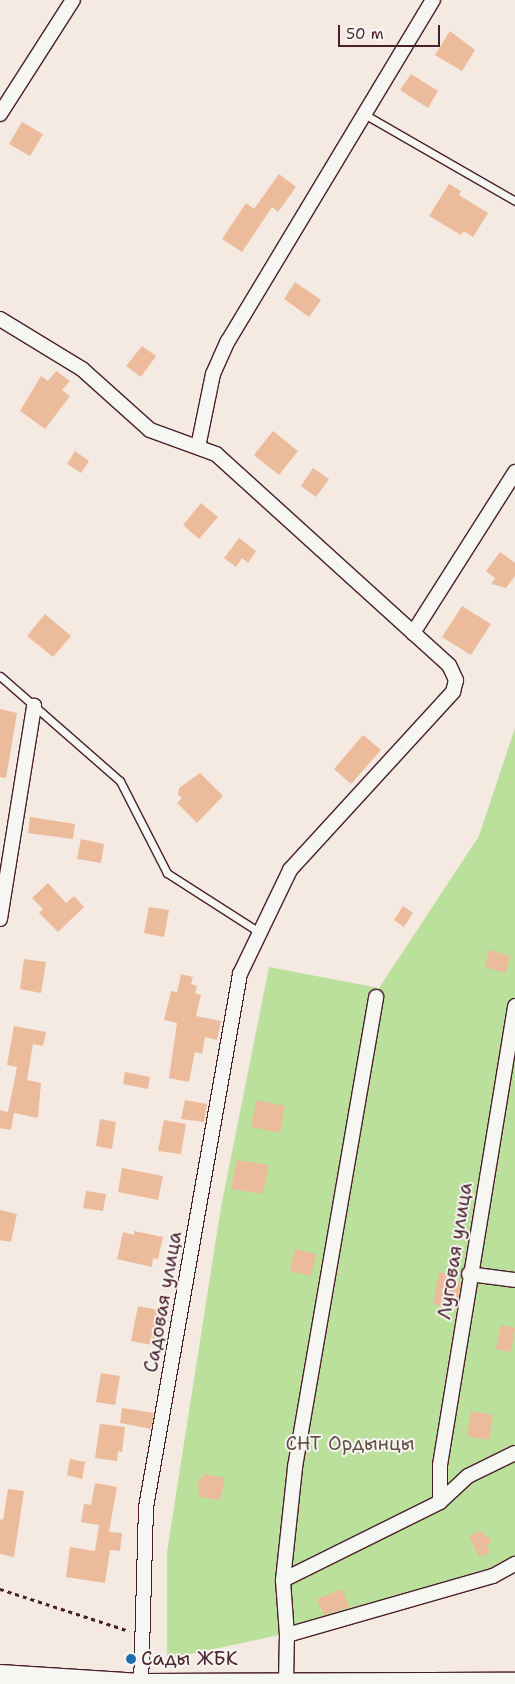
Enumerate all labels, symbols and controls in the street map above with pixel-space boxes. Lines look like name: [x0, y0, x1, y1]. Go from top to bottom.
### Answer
scale bar: [340, 15, 442, 47]
text: 50 m: [346, 24, 384, 44]
street label: Луговая улица: [433, 1181, 477, 1321]
street label: Садовая улица: [139, 1230, 187, 1374]
park label: СНТ Ордынцы: [286, 1433, 414, 1455]
place label: Сады ЖБК: [141, 1648, 238, 1670]
marker: Сады ЖБК: [125, 1653, 137, 1665]

